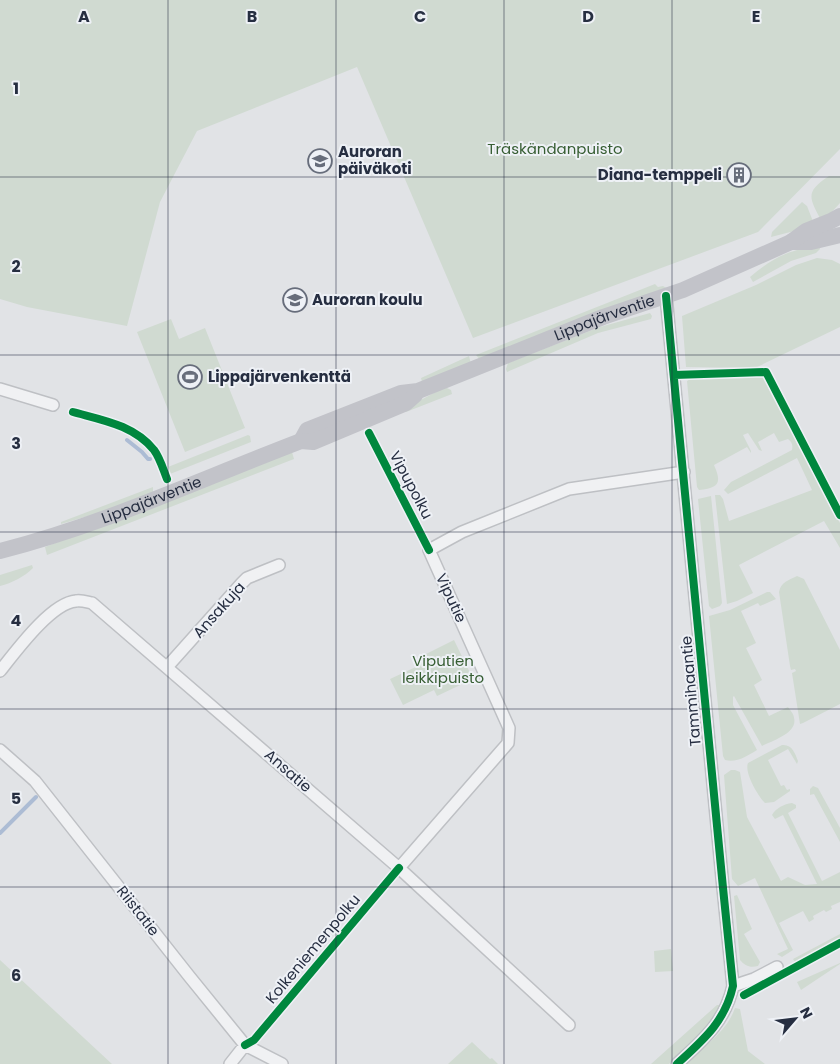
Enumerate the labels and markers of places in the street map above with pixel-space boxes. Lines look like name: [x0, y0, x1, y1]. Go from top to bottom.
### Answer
place label: Auroran päiväkoti: [338, 141, 412, 179]
school or university icon: Auroran päiväkoti: [307, 148, 333, 174]
building icon: Diana-temppeli: [726, 162, 752, 188]
place label: Diana-temppeli: [598, 164, 722, 185]
school or university icon: Auroran koulu: [282, 287, 308, 313]
place label: Auroran koulu: [312, 289, 423, 310]
sports icon: Lippajärvenkenttä: [177, 364, 203, 390]
place label: Lippajärvenkenttä: [208, 366, 351, 387]

